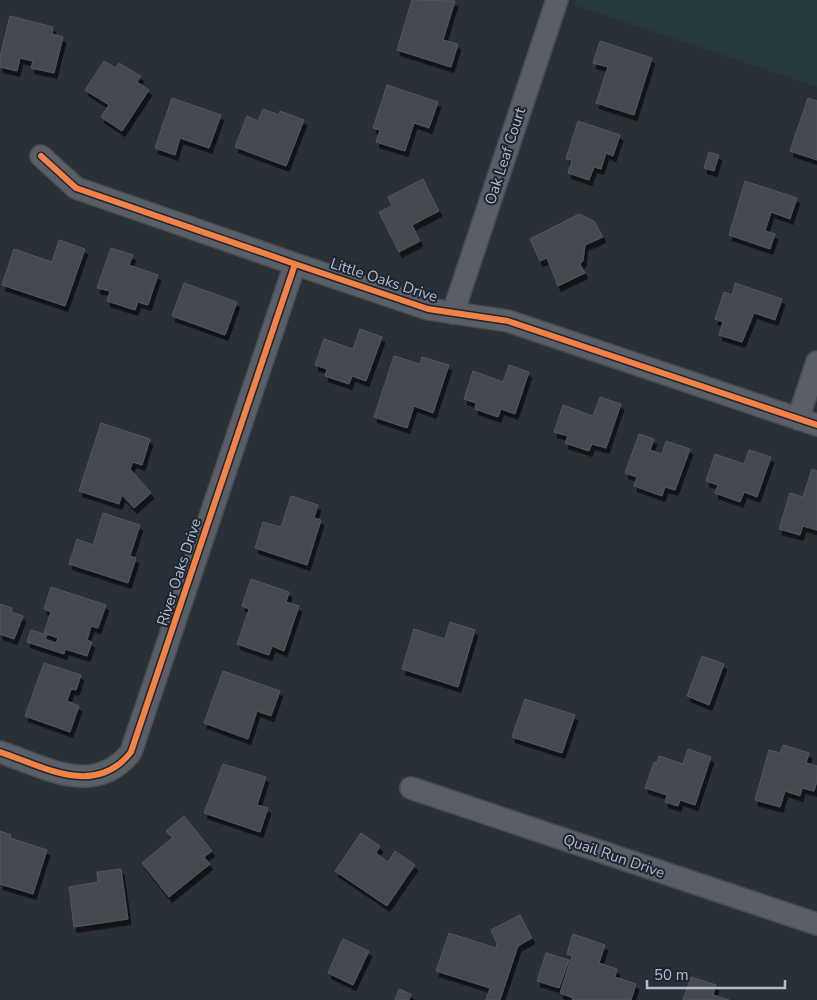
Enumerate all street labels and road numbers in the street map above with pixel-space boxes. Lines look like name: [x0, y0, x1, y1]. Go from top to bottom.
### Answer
street label: Oak Leaf Court: [480, 104, 530, 207]
street label: Little Oaks Drive: [328, 253, 440, 307]
street label: River Oaks Drive: [152, 516, 206, 628]
street label: Quail Run Drive: [561, 829, 667, 883]

